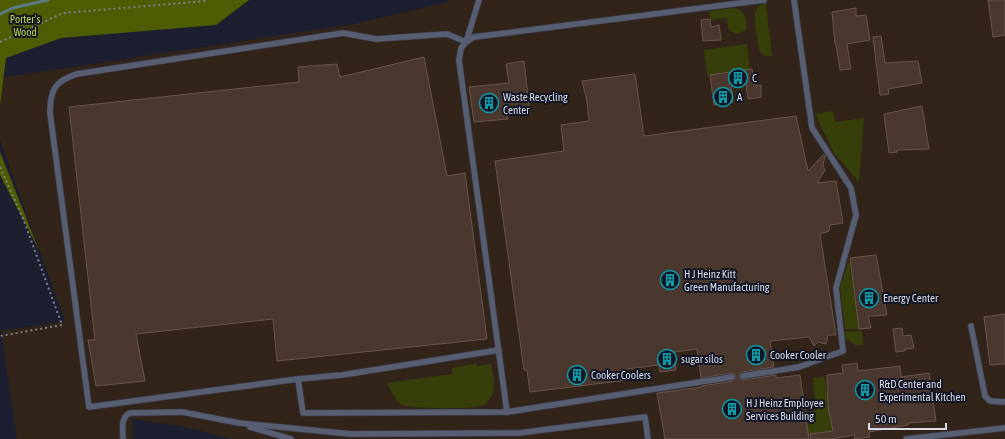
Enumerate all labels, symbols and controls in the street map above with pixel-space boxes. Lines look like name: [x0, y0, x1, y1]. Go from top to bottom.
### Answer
park label: Porter's Wood: [10, 13, 40, 38]
building icon: C: [727, 67, 749, 89]
place label: C: [752, 72, 757, 84]
building icon: A: [712, 86, 734, 108]
place label: Waste Recycling Center: [503, 91, 568, 116]
place label: A: [737, 91, 743, 103]
building icon: Waste Recycling Center: [478, 92, 500, 114]
place label: H J Heinz Kitt Green Manufacturing: [684, 268, 770, 293]
building icon: H J Heinz Kitt Green Manufacturing: [659, 269, 681, 291]
building icon: Energy Center: [858, 287, 880, 309]
place label: Energy Center: [883, 292, 939, 304]
building icon: Cooker Cooler: [745, 344, 767, 366]
building icon: sugar silos: [656, 348, 678, 370]
place label: Cooker Cooler: [770, 349, 827, 361]
place label: sugar silos: [681, 353, 723, 365]
building icon: Cooker Coolers: [566, 364, 588, 386]
place label: Cooker Coolers: [591, 369, 651, 381]
place label: R&D Center and Experimental Kitchen: [879, 378, 966, 403]
building icon: R&D Center and Experimental Kitchen: [854, 379, 876, 401]
place label: H J Heinz Employee Services Building: [746, 397, 824, 422]
building icon: H J Heinz Employee Services Building: [721, 398, 743, 420]
scale bar: [869, 405, 946, 431]
text: 50 m: [875, 412, 897, 426]

